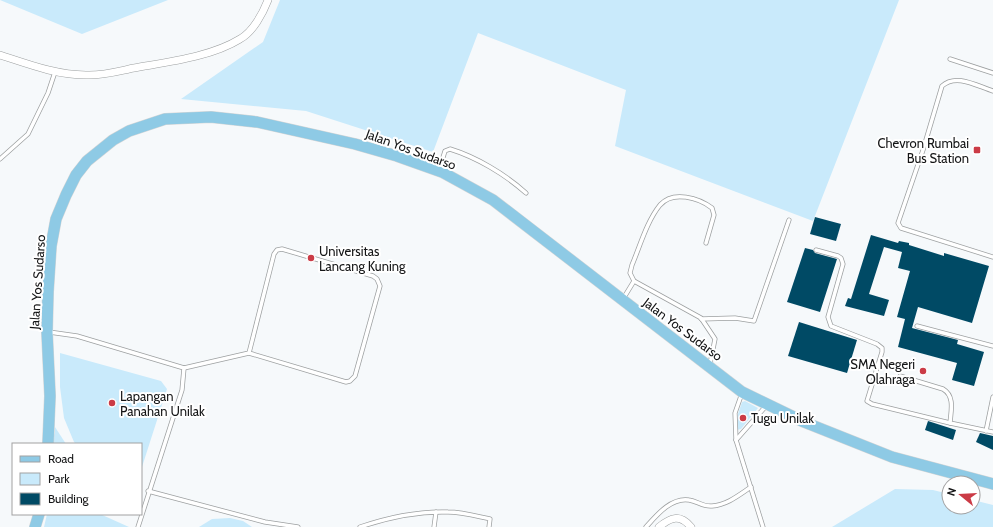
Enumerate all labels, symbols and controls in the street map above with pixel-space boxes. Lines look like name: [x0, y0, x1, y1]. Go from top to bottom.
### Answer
street label: Jalan Yos Sudarso: [363, 125, 458, 173]
place label: Chevron Rumbai Bus Station: [878, 135, 969, 166]
marker: Chevron Rumbai Bus Station: [972, 145, 982, 155]
street label: Jalan Yos Sudarso: [26, 234, 48, 331]
place label: Universitas Lancang Kuning: [319, 243, 406, 274]
marker: Universitas Lancang Kuning: [306, 253, 316, 263]
street label: Jalan Yos Sudarso: [639, 293, 726, 364]
place label: SMA Negeri Olahraga: [850, 356, 916, 387]
marker: SMA Negeri Olahraga: [918, 366, 928, 376]
place label: Lapangan Panahan Unilak: [120, 388, 205, 419]
marker: Lapangan Panahan Unilak: [107, 398, 117, 408]
place label: Tugu Unilak: [751, 410, 814, 426]
marker: Tugu Unilak: [738, 413, 748, 423]
legend: [12, 443, 142, 515]
text: Road: [48, 451, 74, 466]
text: Park: [48, 471, 70, 486]
north arrow: [941, 475, 981, 515]
text: N: [944, 486, 959, 498]
text: Building: [48, 491, 90, 506]

